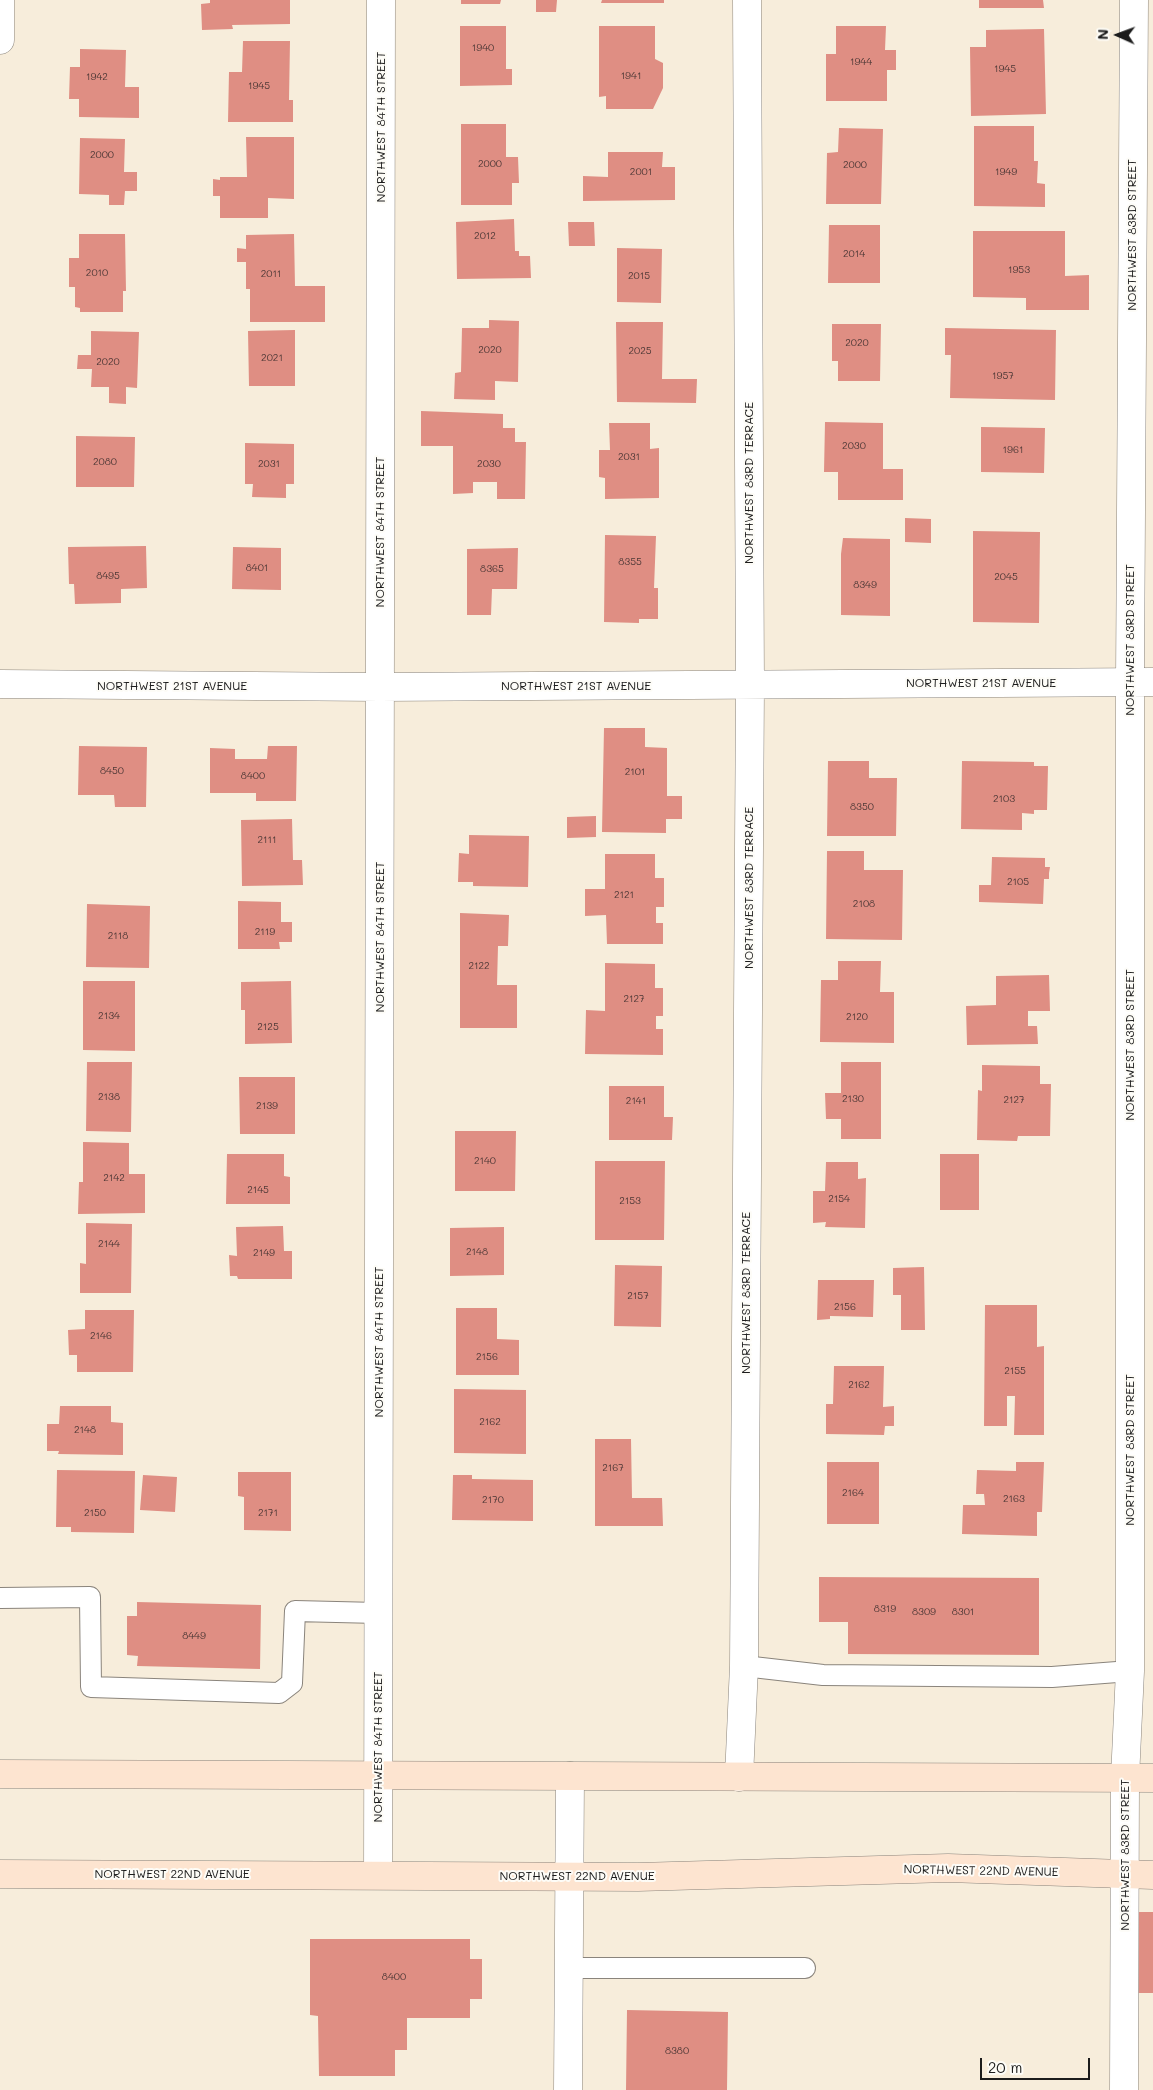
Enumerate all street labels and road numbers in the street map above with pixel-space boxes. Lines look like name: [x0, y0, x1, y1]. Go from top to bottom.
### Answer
street label: NORTHWEST 84TH STREET: [374, 52, 388, 202]
street label: NORTHWEST 83RD STREET: [1125, 159, 1139, 311]
street label: NORTHWEST 83RD TERRACE: [742, 402, 756, 564]
street label: NORTHWEST 84TH STREET: [373, 457, 387, 607]
street label: NORTHWEST 83RD STREET: [1123, 564, 1137, 716]
street label: NORTHWEST 21ST AVENUE: [906, 676, 1056, 690]
street label: NORTHWEST 21ST AVENUE: [97, 679, 247, 693]
street label: NORTHWEST 21ST AVENUE: [501, 679, 651, 693]
street label: NORTHWEST 83RD TERRACE: [742, 807, 756, 969]
street label: NORTHWEST 84TH STREET: [373, 862, 387, 1012]
street label: NORTHWEST 83RD STREET: [1123, 969, 1137, 1121]
street label: NORTHWEST 83RD TERRACE: [739, 1212, 753, 1374]
street label: NORTHWEST 84TH STREET: [372, 1267, 386, 1417]
street label: NORTHWEST 83RD STREET: [1123, 1374, 1137, 1526]
street label: NORTHWEST 84TH STREET: [371, 1672, 385, 1822]
street label: NORTHWEST 83RD STREET: [1118, 1779, 1132, 1931]
street label: NORTHWEST 22ND AVENUE: [903, 1862, 1059, 1880]
street label: NORTHWEST 22ND AVENUE: [94, 1867, 250, 1881]
street label: NORTHWEST 22ND AVENUE: [499, 1869, 655, 1883]

